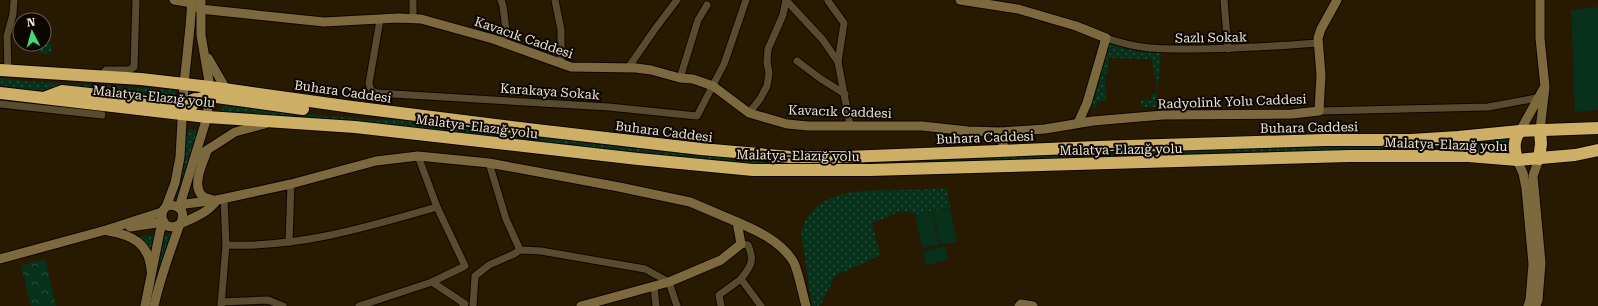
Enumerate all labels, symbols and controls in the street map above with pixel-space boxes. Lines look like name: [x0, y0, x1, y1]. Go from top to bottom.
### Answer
north arrow: [12, 12, 52, 52]
street label: Kavacık Caddesi: [472, 14, 575, 61]
text: N: [26, 16, 36, 29]
street label: Sazlı Sokak: [1175, 29, 1247, 46]
street label: Buhara Caddesi: [293, 77, 393, 106]
street label: Karakaya Sokak: [499, 81, 600, 102]
street label: Malatya-Elazığ yolu: [92, 83, 216, 110]
street label: Radyolink Yolu Caddesi: [1157, 91, 1307, 112]
street label: Kavacık Caddesi: [788, 102, 892, 121]
street label: Malatya-Elazığ yolu: [415, 112, 539, 141]
street label: Buhara Caddesi: [614, 118, 714, 145]
street label: Buhara Caddesi: [1260, 119, 1358, 136]
street label: Buhara Caddesi: [936, 128, 1034, 147]
street label: Malatya-Elazığ yolu: [1384, 135, 1508, 154]
street label: Malatya-Elazığ yolu: [1059, 141, 1183, 158]
street label: Malatya-Elazığ yolu: [736, 147, 860, 164]

